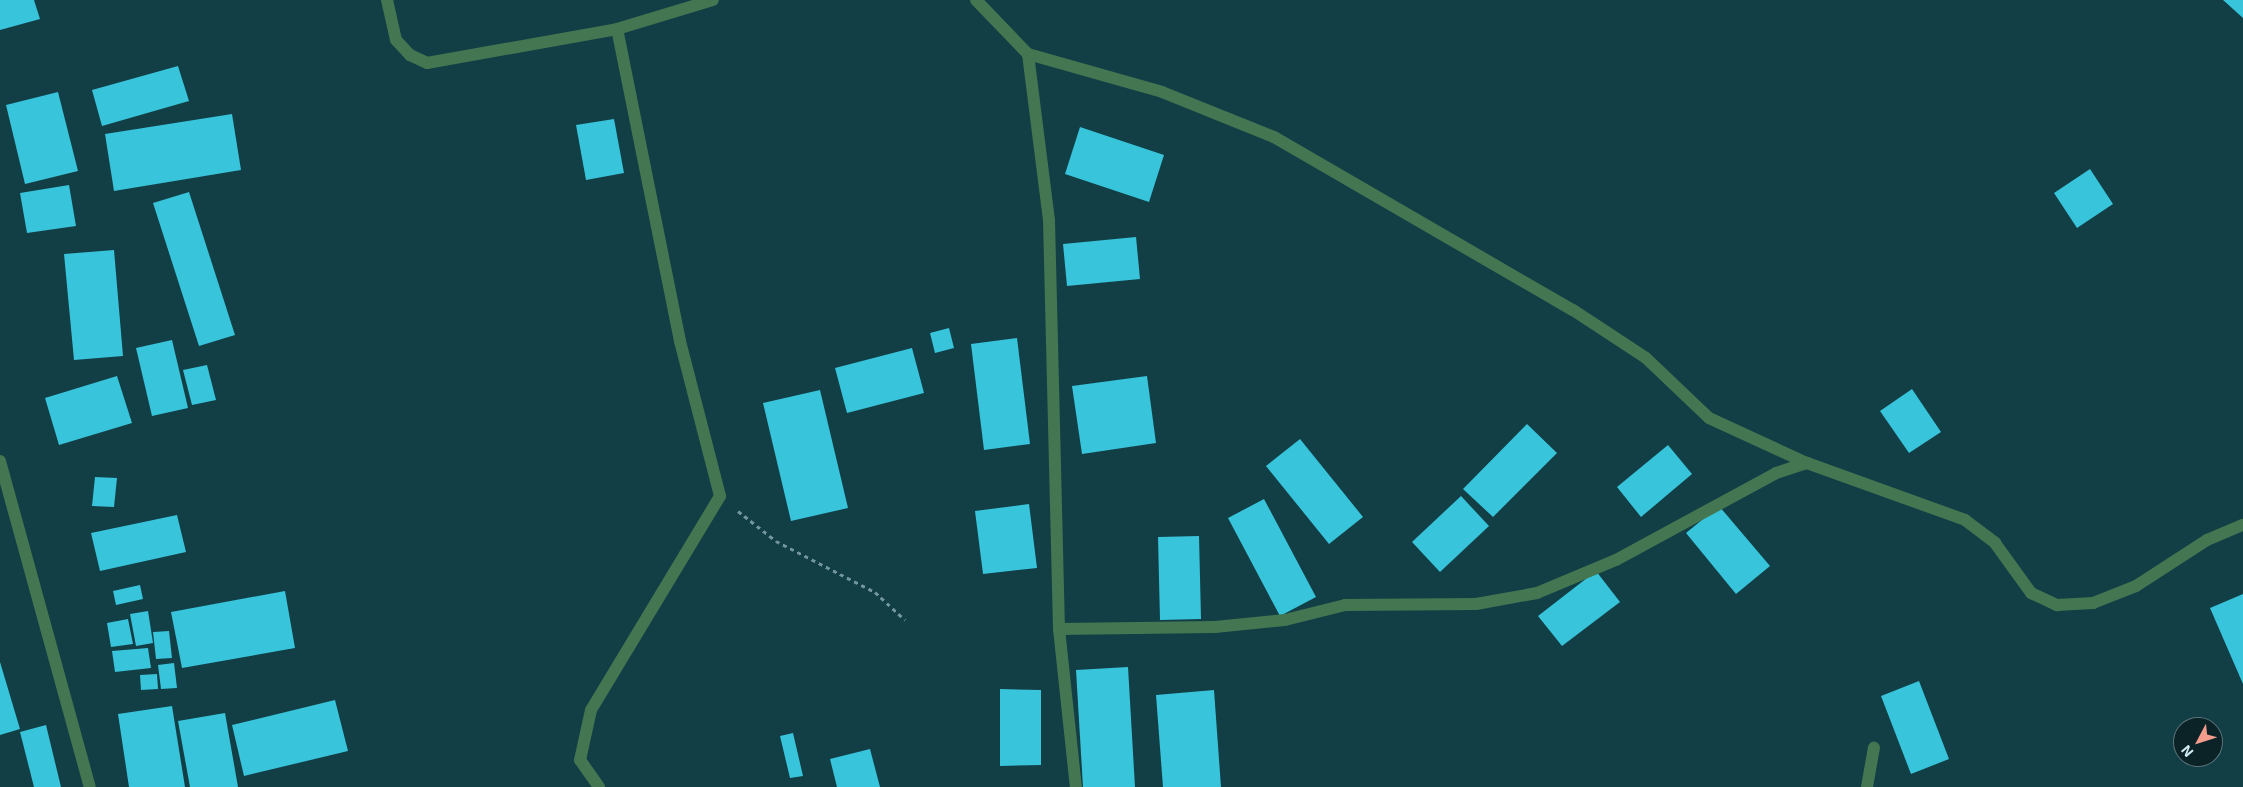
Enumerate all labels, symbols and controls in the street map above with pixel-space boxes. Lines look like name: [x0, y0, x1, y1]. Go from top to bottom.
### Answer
north arrow: [2173, 717, 2223, 767]
text: N: [2177, 742, 2197, 761]

